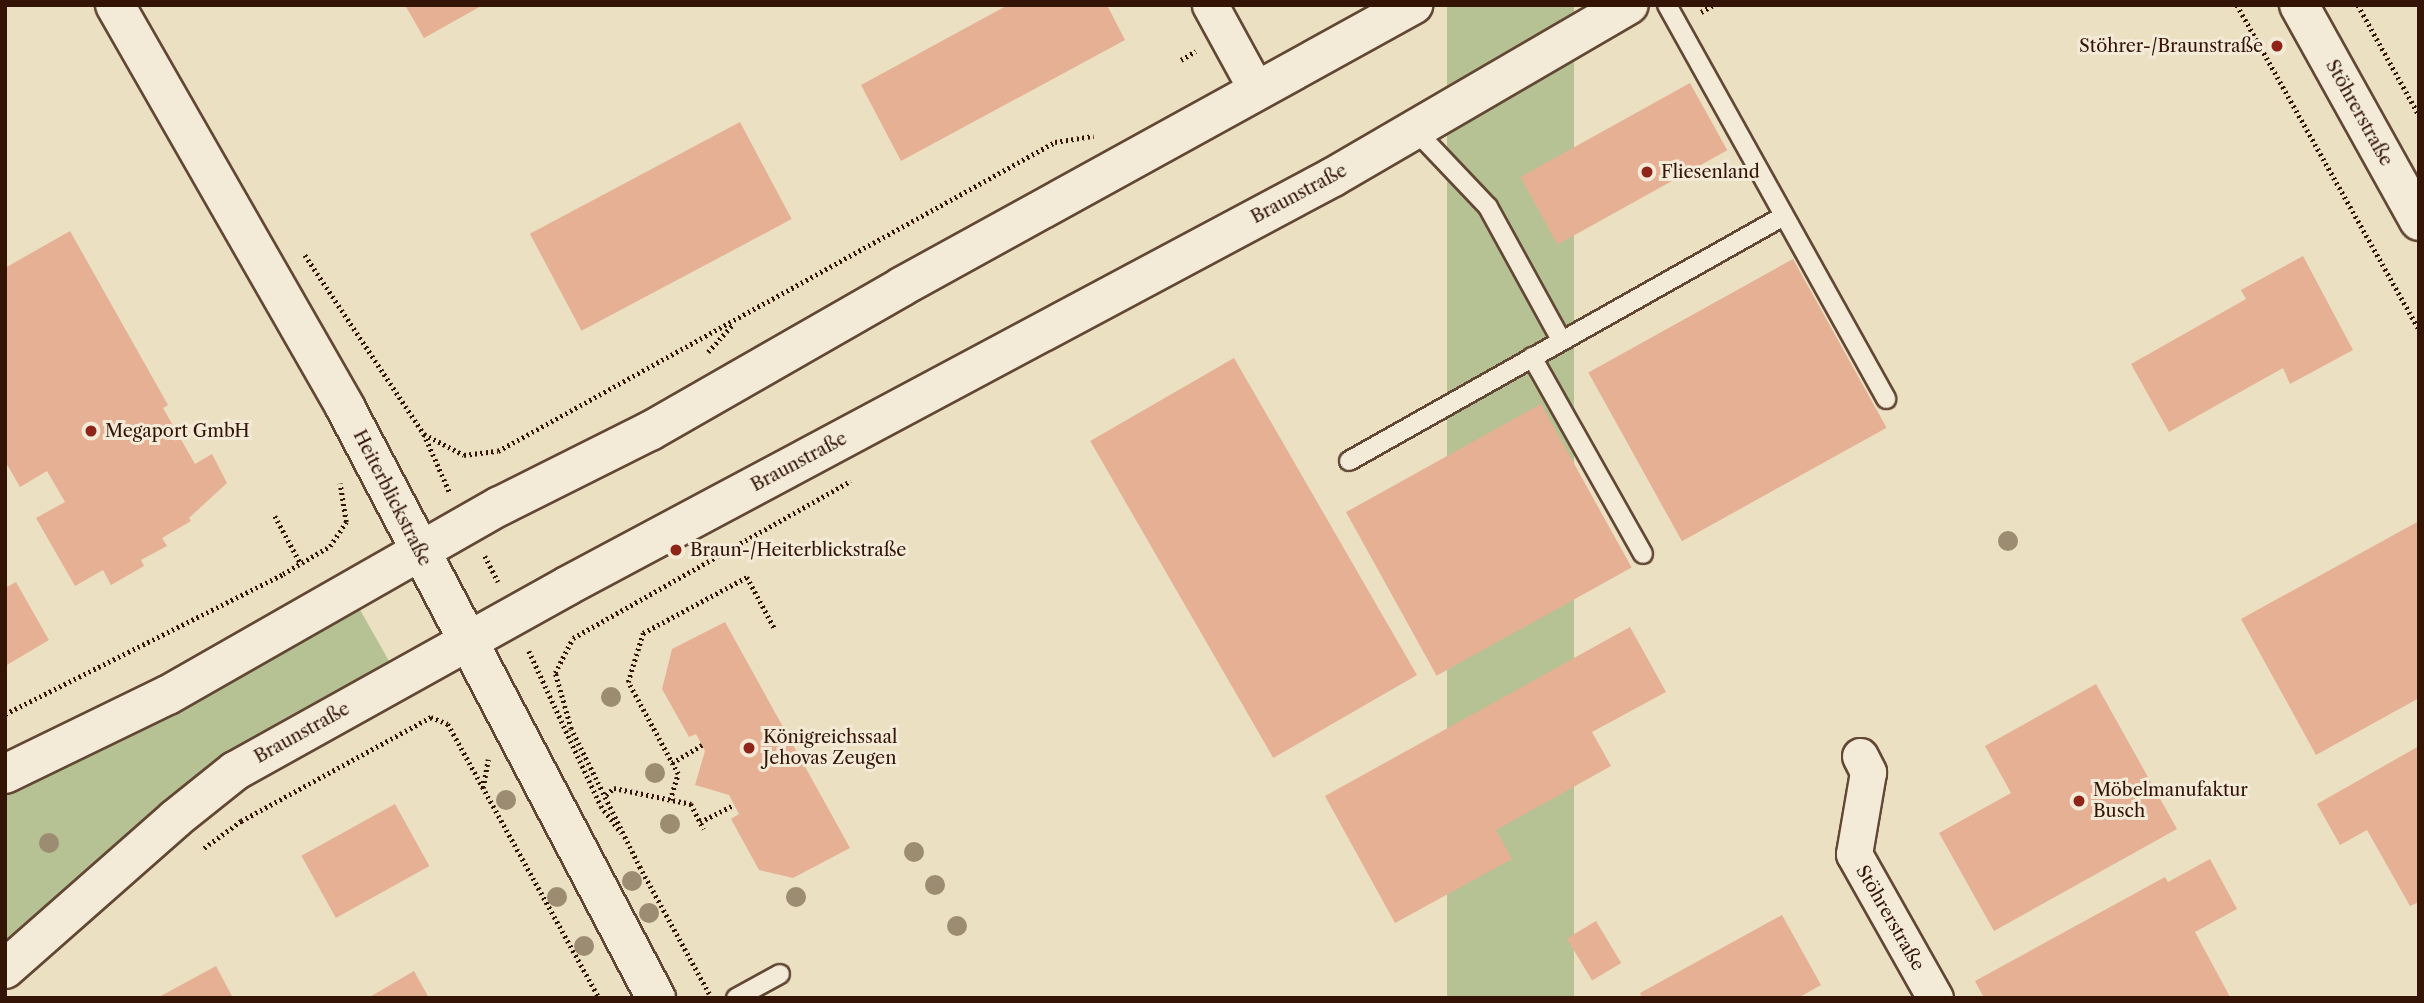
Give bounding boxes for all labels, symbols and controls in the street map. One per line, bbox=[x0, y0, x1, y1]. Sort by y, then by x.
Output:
place label: Stöhrer-/Braunstraße bbox=[2079, 35, 2263, 57]
marker: Stöhrer-/Braunstraße bbox=[2269, 38, 2285, 54]
street label: Stöhrerstraße bbox=[2321, 56, 2397, 170]
street label: Braunstraße bbox=[1247, 160, 1351, 228]
place label: Fliesenland bbox=[1661, 161, 1760, 183]
marker: Fliesenland bbox=[1639, 164, 1655, 180]
place label: Megaport GmbH bbox=[105, 420, 250, 442]
marker: Megaport GmbH bbox=[83, 423, 99, 439]
street label: Heiterblickstraße bbox=[348, 426, 436, 570]
street label: Braunstraße bbox=[747, 428, 851, 496]
place label: Braun-/Heiterblickstraße bbox=[690, 539, 906, 561]
marker: Braun-/Heiterblickstraße bbox=[668, 542, 684, 558]
street label: Braunstraße bbox=[251, 698, 353, 768]
place label: Königreichssaal Jehovas Zeugen bbox=[763, 727, 897, 770]
marker: Königreichssaal Jehovas Zeugen bbox=[741, 740, 757, 756]
place label: Möbelmanufaktur Busch bbox=[2093, 780, 2248, 822]
marker: Möbelmanufaktur Busch bbox=[2071, 793, 2087, 809]
street label: Stöhrerstraße bbox=[1851, 861, 1929, 975]

